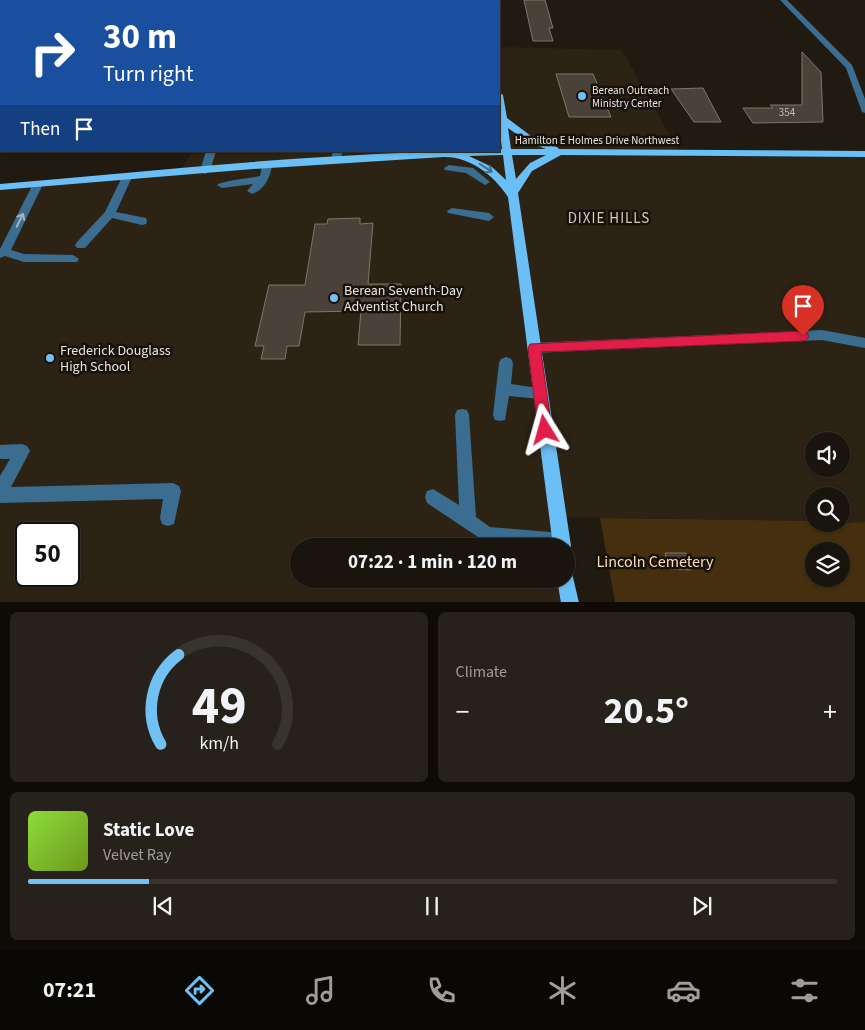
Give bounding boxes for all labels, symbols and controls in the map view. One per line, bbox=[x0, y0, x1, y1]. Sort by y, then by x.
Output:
text: 30 m bbox=[103, 12, 177, 62]
icon: right bbox=[20, 20, 85, 85]
text: Turn right bbox=[103, 58, 193, 90]
place label: Berean Outreach Ministry Center bbox=[592, 83, 669, 111]
marker: Berean Outreach Ministry Center bbox=[576, 90, 588, 102]
house number: 354 bbox=[779, 105, 796, 120]
icon: arrive bbox=[70, 115, 98, 143]
text: Then bbox=[20, 116, 60, 143]
street label: Hamilton E Holmes Drive Northwest bbox=[515, 133, 680, 148]
one-way arrow bbox=[479, 162, 493, 173]
district label: DIXIE HILLS bbox=[568, 208, 650, 229]
one-way arrow bbox=[16, 213, 25, 228]
place label: Berean Seventh-Day Adventist Church bbox=[344, 281, 463, 317]
pin bbox=[782, 285, 824, 336]
marker: Berean Seventh-Day Adventist Church bbox=[328, 292, 340, 304]
icon: arrive bbox=[789, 292, 817, 320]
place label: Frederick Douglass High School bbox=[60, 341, 171, 377]
marker: Frederick Douglass High School bbox=[44, 352, 56, 364]
position arrow bbox=[518, 403, 570, 455]
map controls bbox=[805, 432, 850, 587]
button: sound bbox=[805, 432, 850, 477]
button: search bbox=[805, 487, 850, 532]
speed limit sign: 50 bbox=[15, 522, 80, 587]
button: layers bbox=[805, 542, 850, 587]
text: 07:22 · 1 min · 120 m bbox=[348, 549, 517, 576]
park label: Lincoln Cemetery bbox=[597, 551, 714, 573]
text: Climate bbox=[456, 661, 507, 683]
text: 49 bbox=[191, 670, 246, 744]
text: 20.5° bbox=[604, 684, 689, 738]
text: − bbox=[456, 692, 469, 732]
text: + bbox=[823, 692, 837, 732]
text: km/h bbox=[199, 731, 239, 756]
text: Static Love bbox=[103, 817, 194, 844]
text: Velvet Ray bbox=[103, 844, 171, 866]
icon: previous bbox=[149, 892, 177, 920]
icon: pause bbox=[418, 892, 446, 920]
icon: next bbox=[688, 892, 716, 920]
icon: directions bbox=[182, 973, 217, 1008]
icon: music bbox=[303, 973, 338, 1008]
icon: phone bbox=[424, 973, 459, 1008]
icon: climate bbox=[545, 973, 580, 1008]
icon: car bbox=[666, 973, 701, 1008]
icon: filters bbox=[787, 973, 822, 1008]
text: 07:21 bbox=[43, 974, 96, 1006]

